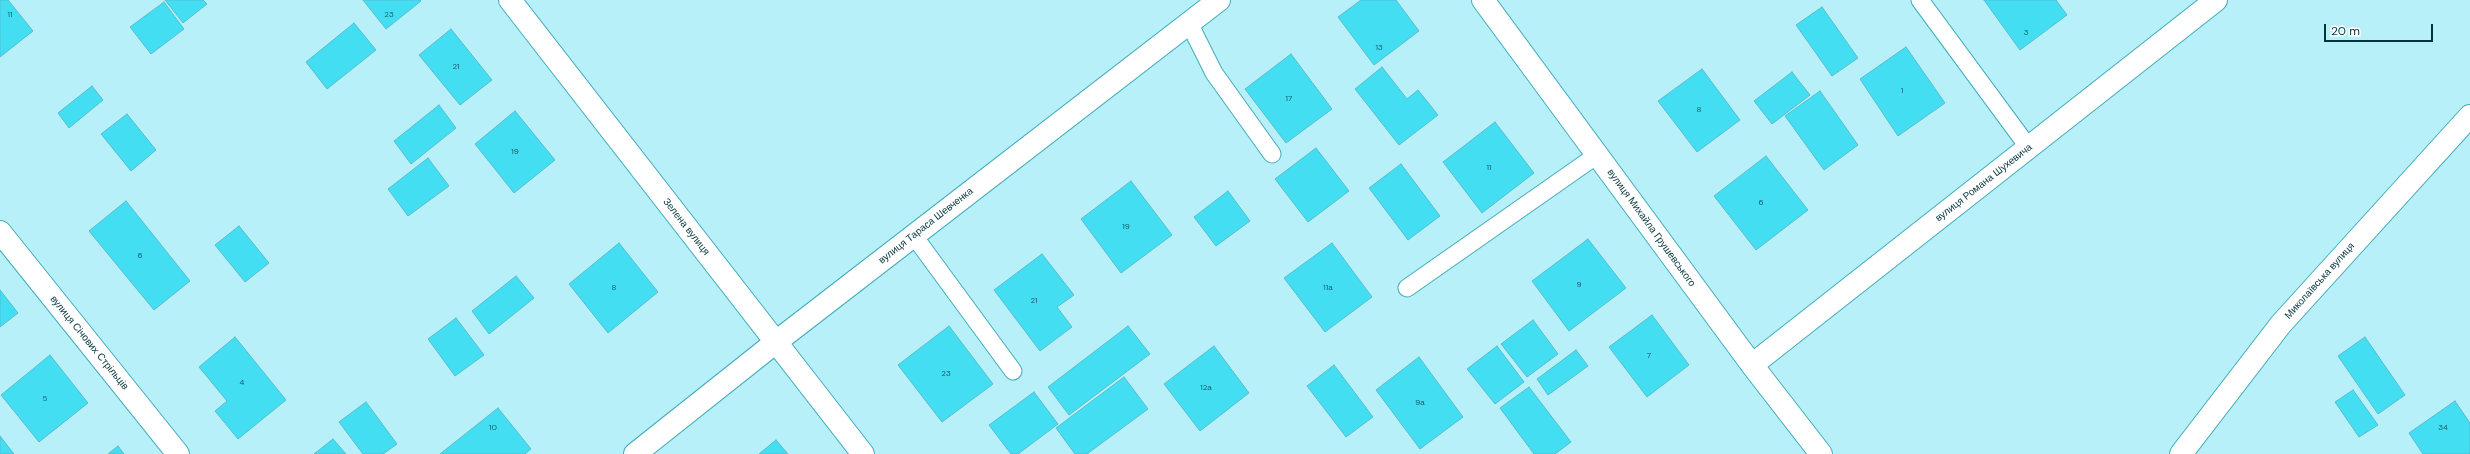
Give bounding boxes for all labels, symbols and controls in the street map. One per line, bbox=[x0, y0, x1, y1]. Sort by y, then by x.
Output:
house number: 11 bbox=[8, 10, 12, 20]
house number: 23 bbox=[384, 10, 394, 20]
scale bar bbox=[2326, 16, 2435, 42]
text: 20 m bbox=[2331, 23, 2360, 39]
house number: 3 bbox=[2024, 28, 2028, 38]
house number: 13 bbox=[1375, 43, 1383, 53]
house number: 21 bbox=[452, 62, 460, 72]
house number: 1 bbox=[1901, 86, 1903, 96]
house number: 17 bbox=[1286, 94, 1292, 104]
house number: 8 bbox=[1697, 105, 1701, 115]
street label: вулиця Романа Шухевича bbox=[1933, 142, 2035, 224]
house number: 19 bbox=[511, 147, 519, 157]
house number: 11 bbox=[1487, 163, 1491, 173]
street label: вулиця Михайла Грушевського bbox=[1604, 167, 1698, 289]
street label: вулиця Тараса Шевченка bbox=[876, 185, 976, 267]
street label: Зелена вулиця bbox=[660, 196, 712, 258]
house number: 6 bbox=[1758, 198, 1764, 208]
house number: 19 bbox=[1122, 222, 1130, 232]
street label: Миколаївська вулиця bbox=[2283, 240, 2357, 322]
house number: 6 bbox=[137, 251, 143, 261]
house number: 9 bbox=[1576, 280, 1582, 290]
house number: 8 bbox=[612, 283, 616, 293]
house number: 11а bbox=[1323, 283, 1333, 293]
street label: вулиця Січових Стрільців bbox=[47, 293, 131, 393]
house number: 21 bbox=[1030, 296, 1038, 306]
house number: 7 bbox=[1647, 351, 1651, 361]
house number: 23 bbox=[941, 369, 951, 379]
house number: 4 bbox=[240, 378, 244, 388]
house number: 12а bbox=[1200, 383, 1212, 393]
house number: 5 bbox=[43, 394, 47, 404]
house number: 9а bbox=[1415, 398, 1425, 408]
house number: 10 bbox=[489, 423, 497, 433]
house number: 34 bbox=[2438, 423, 2448, 433]

